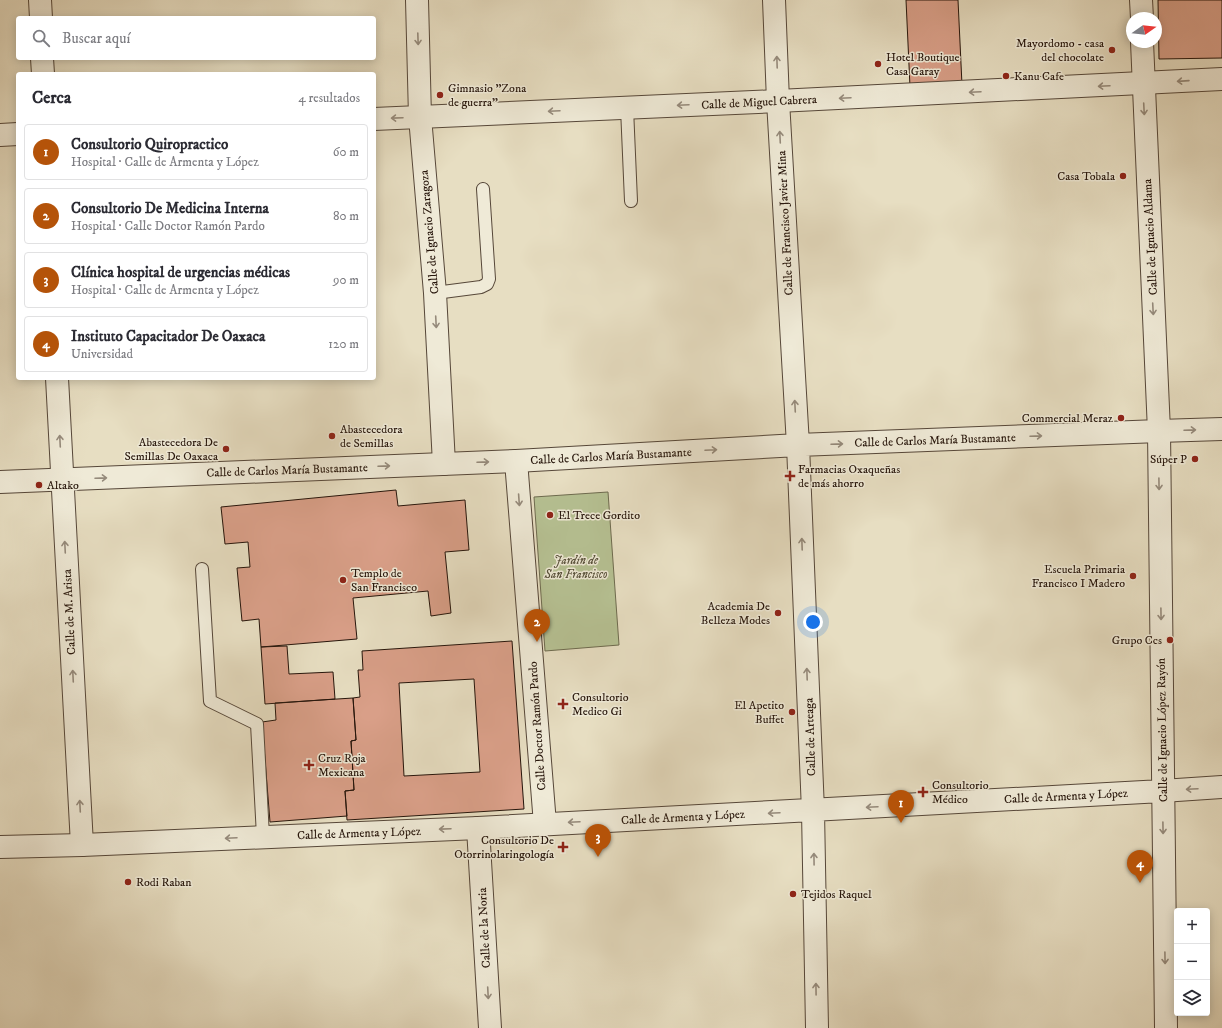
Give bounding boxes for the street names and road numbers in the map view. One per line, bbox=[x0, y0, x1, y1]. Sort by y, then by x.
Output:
street label: Calle de Miguel Cabrera bbox=[701, 92, 818, 113]
street label: Calle de Francisco Javier Mina bbox=[774, 149, 797, 296]
street label: Calle de Ignacio Zaragoza bbox=[417, 168, 442, 295]
street label: Calle de Ignacio Aldama bbox=[1140, 177, 1161, 296]
street label: Calle de Carlos María Bustamante bbox=[854, 430, 1016, 451]
street label: Calle de Carlos María Bustamante bbox=[530, 445, 692, 468]
street label: Calle de Carlos María Bustamante bbox=[206, 460, 368, 481]
street label: Calle de M. Arista bbox=[60, 568, 79, 655]
street label: Calle de Ignacio López Rayón bbox=[1154, 657, 1171, 802]
street label: Calle Doctor Ramón Pardo bbox=[525, 661, 549, 791]
street label: Calle de Arteaga bbox=[802, 697, 819, 776]
street label: Calle de Armenta y López bbox=[1004, 786, 1128, 807]
street label: Calle de Armenta y López bbox=[621, 807, 745, 828]
street label: Calle de Armenta y López bbox=[297, 824, 421, 843]
street label: Calle de la Noria bbox=[475, 886, 494, 969]

